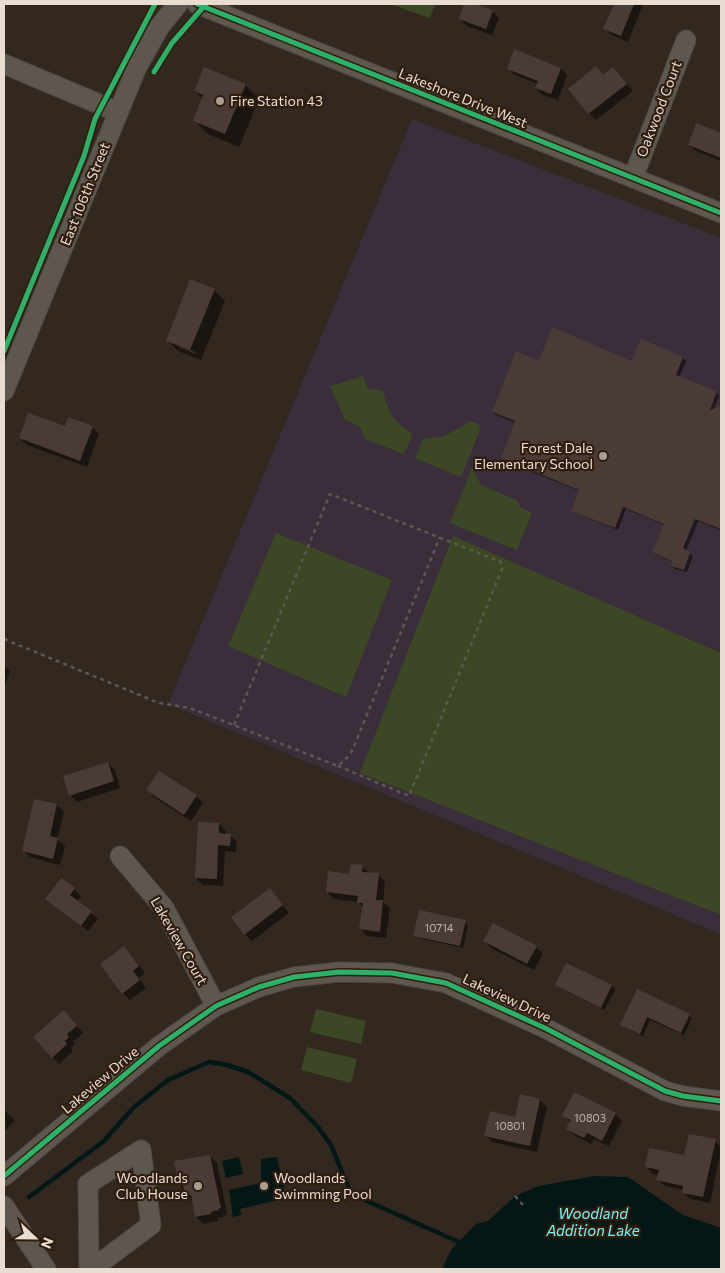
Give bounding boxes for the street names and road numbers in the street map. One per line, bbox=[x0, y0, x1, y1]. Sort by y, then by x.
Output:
street label: Oakwood Court bbox=[632, 58, 685, 159]
street label: Lakeshore Drive West bbox=[396, 64, 530, 131]
street label: East 106th Street bbox=[56, 139, 113, 248]
street label: Lakeview Court bbox=[147, 894, 212, 988]
street label: Lakeview Drive bbox=[460, 970, 554, 1025]
street label: Lakeview Drive bbox=[58, 1042, 142, 1117]

